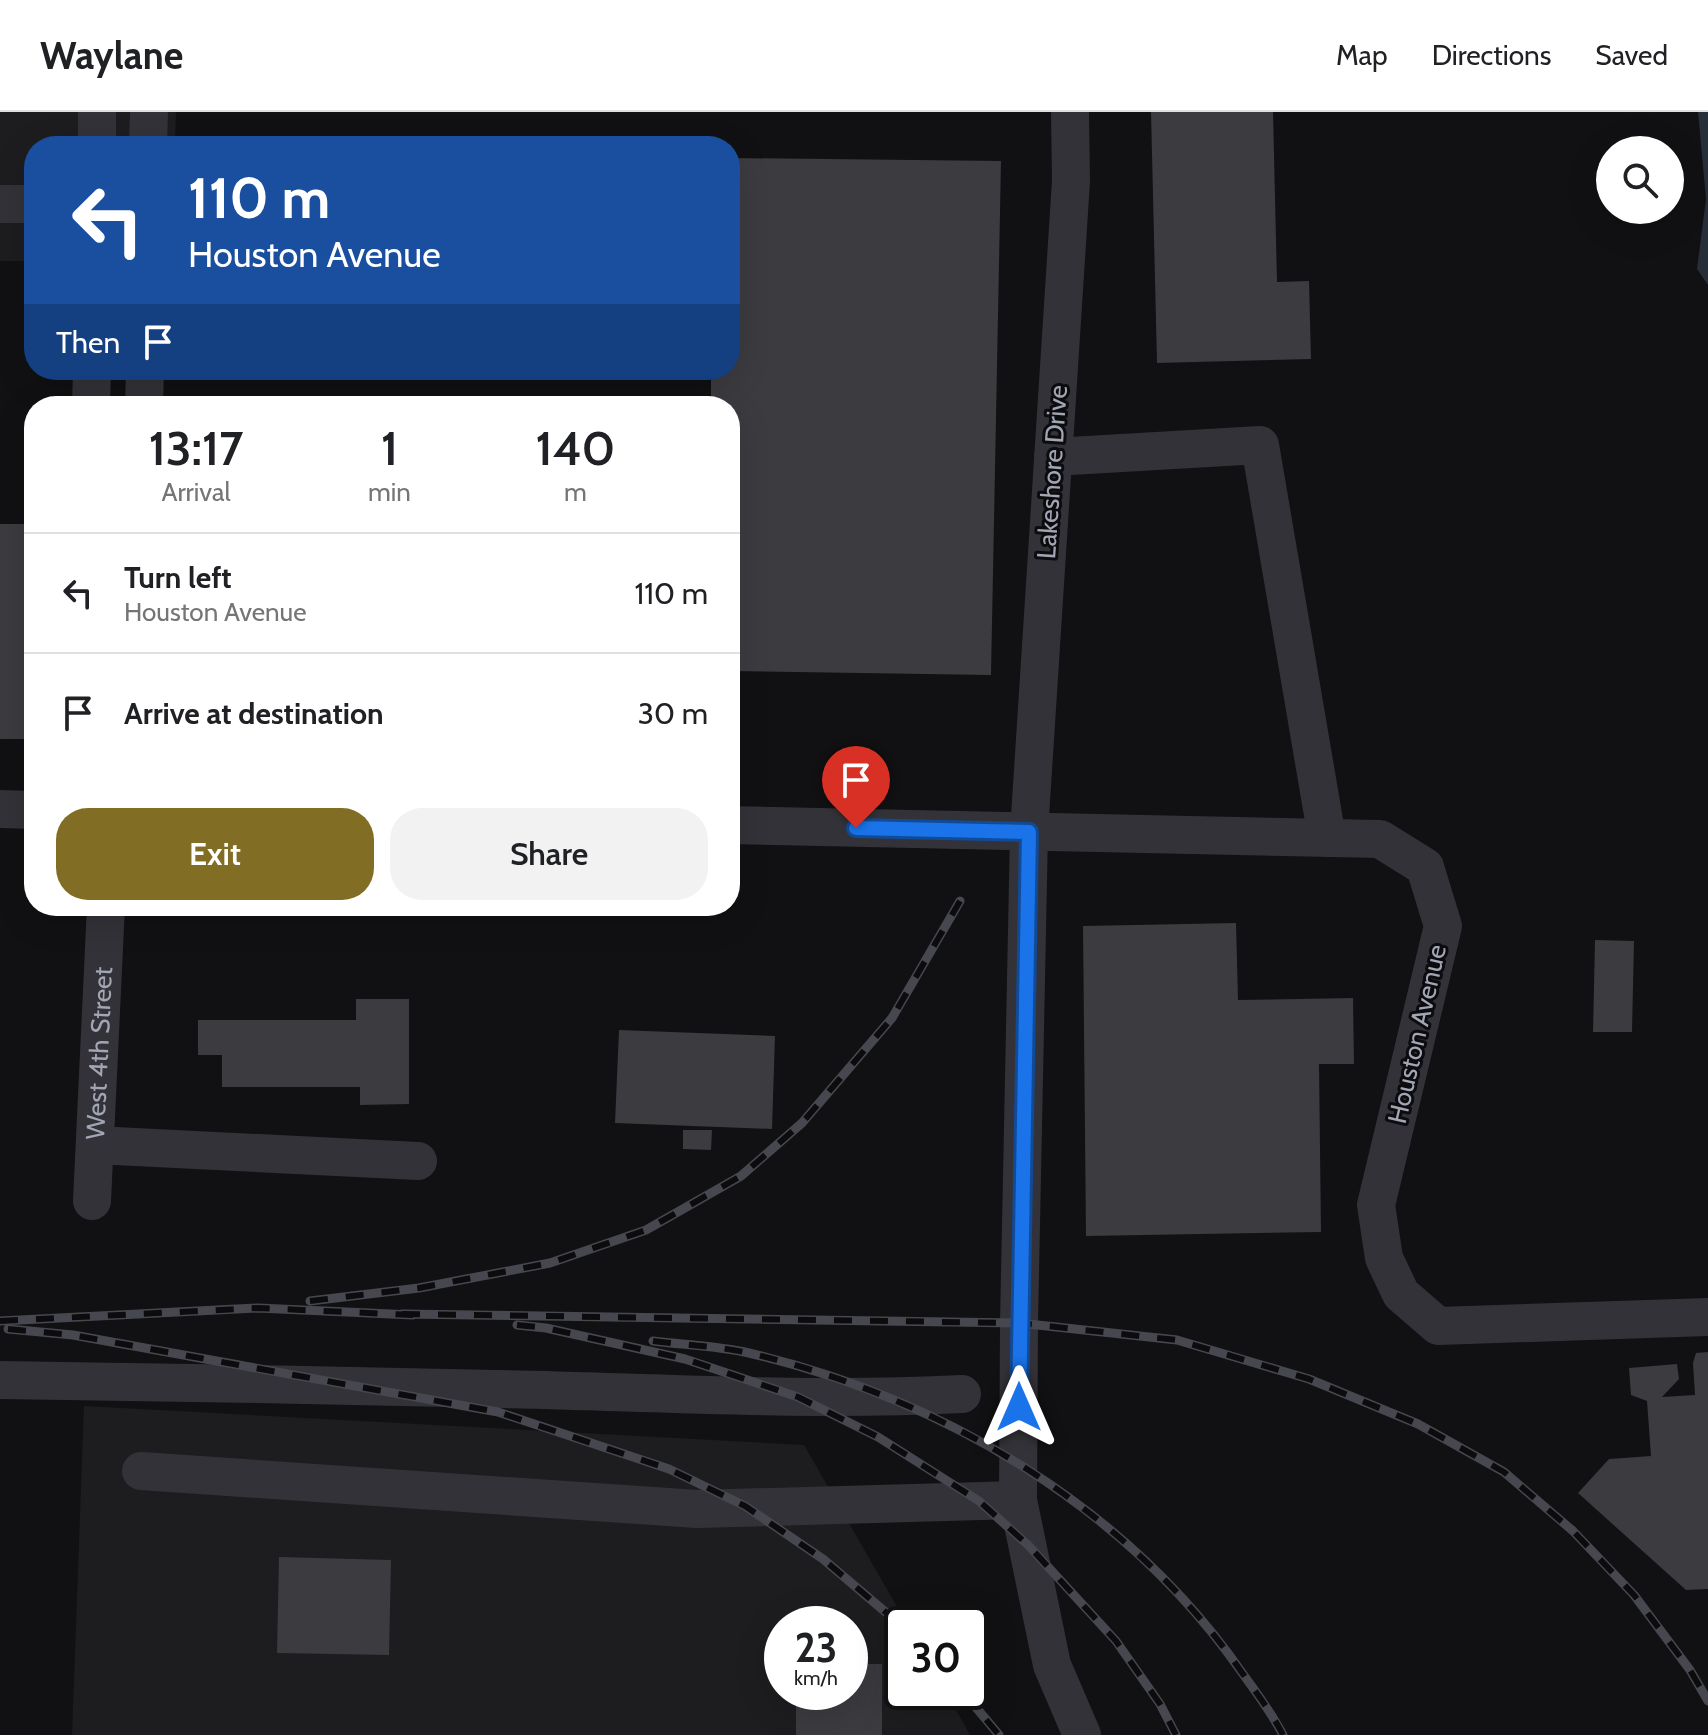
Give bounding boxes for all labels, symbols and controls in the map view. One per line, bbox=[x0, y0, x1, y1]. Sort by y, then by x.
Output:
text: Waylane bbox=[40, 32, 183, 79]
text: Map bbox=[1336, 38, 1388, 72]
text: Directions bbox=[1432, 38, 1551, 72]
text: Saved bbox=[1595, 38, 1668, 72]
map controls bbox=[1596, 136, 1684, 224]
button: search bbox=[1596, 136, 1684, 224]
text: 110 m bbox=[188, 164, 330, 232]
icon: left bbox=[56, 168, 160, 272]
text: Houston Avenue bbox=[188, 232, 441, 276]
icon: arrive bbox=[136, 320, 180, 364]
text: Then bbox=[56, 324, 120, 361]
street label: Lakeshore Drive bbox=[1030, 384, 1074, 560]
text: 13:17 bbox=[149, 419, 243, 477]
text: 1 bbox=[381, 419, 398, 477]
text: 140 bbox=[536, 419, 615, 477]
text: Arrival bbox=[161, 476, 231, 508]
text: min bbox=[368, 476, 411, 508]
text: m bbox=[564, 476, 587, 508]
text: Turn left bbox=[124, 559, 232, 596]
icon: left bbox=[56, 571, 100, 615]
text: 110 m bbox=[634, 575, 708, 612]
text: Houston Avenue bbox=[124, 596, 306, 628]
icon: arrive bbox=[56, 691, 100, 735]
text: Arrive at destination bbox=[124, 695, 384, 732]
text: 30 m bbox=[638, 695, 708, 732]
pin bbox=[822, 746, 890, 828]
icon: arrive bbox=[834, 758, 878, 802]
button: Exit bbox=[56, 808, 374, 900]
button: Share bbox=[390, 808, 708, 900]
street label: Houston Avenue bbox=[1381, 942, 1453, 1126]
street label: West 4th Street bbox=[79, 966, 119, 1140]
position arrow bbox=[977, 1365, 1061, 1449]
speed limit sign: 30 bbox=[884, 1606, 988, 1710]
text: 23 bbox=[795, 1623, 837, 1672]
text: km/h bbox=[794, 1666, 838, 1690]

